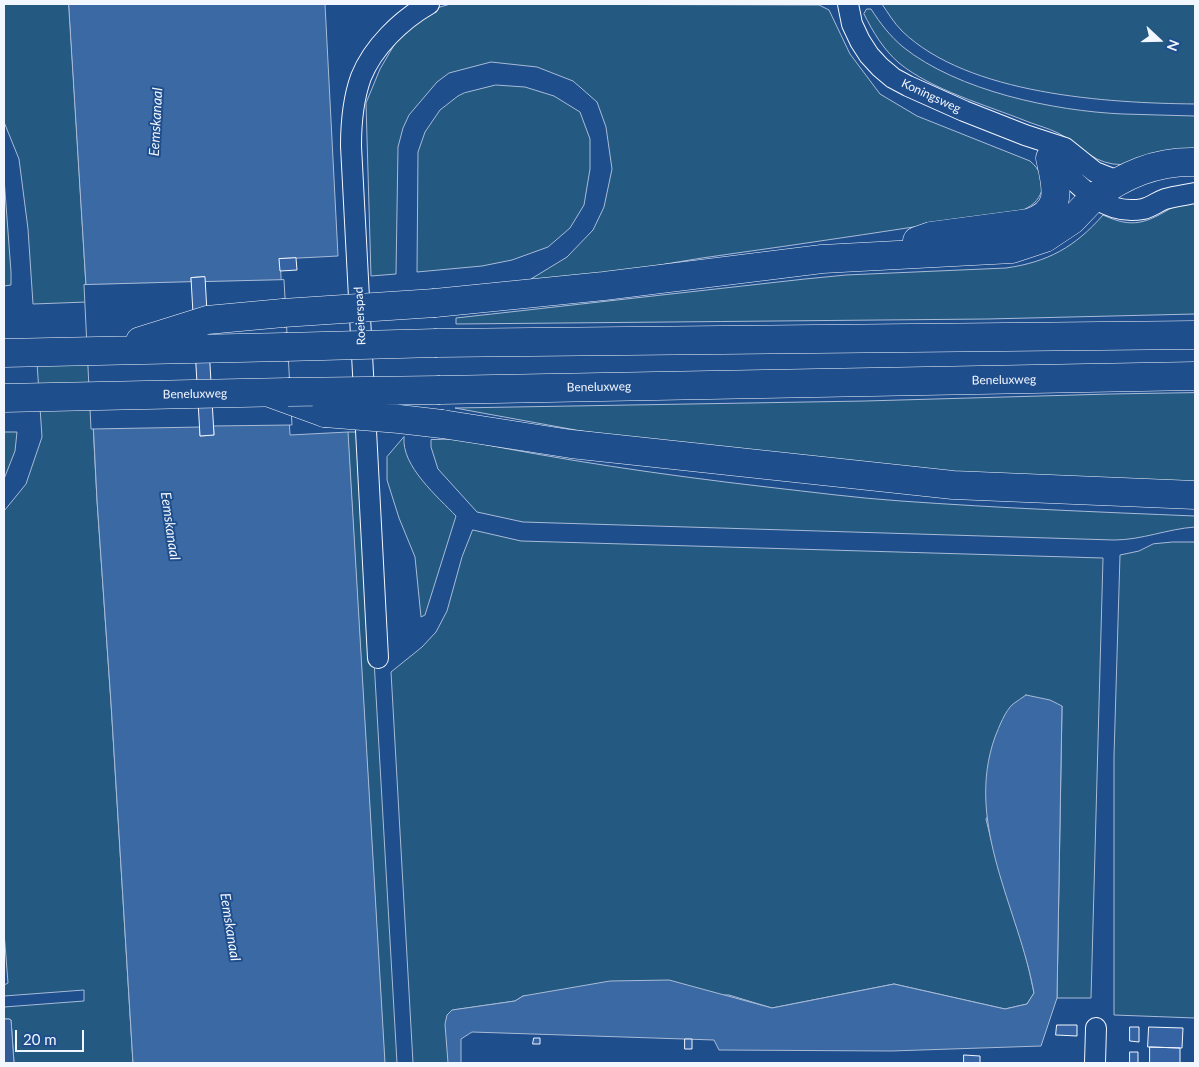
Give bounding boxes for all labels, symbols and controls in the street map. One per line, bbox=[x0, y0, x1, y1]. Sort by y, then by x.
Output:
north arrow bbox=[1134, 15, 1184, 65]
text: N bbox=[1164, 37, 1183, 54]
street label: Koningsweg bbox=[899, 76, 963, 116]
water label: Eemskanaal bbox=[146, 87, 166, 157]
street label: Roeierspad bbox=[351, 286, 369, 346]
street label: Beneluxweg bbox=[972, 372, 1036, 388]
street label: Beneluxweg bbox=[567, 379, 631, 395]
street label: Beneluxweg bbox=[163, 386, 227, 402]
water label: Eemskanaal bbox=[157, 491, 183, 561]
water label: Eemskanaal bbox=[216, 892, 244, 962]
scale bar bbox=[18, 1020, 86, 1052]
text: 20 m bbox=[23, 1030, 57, 1048]

